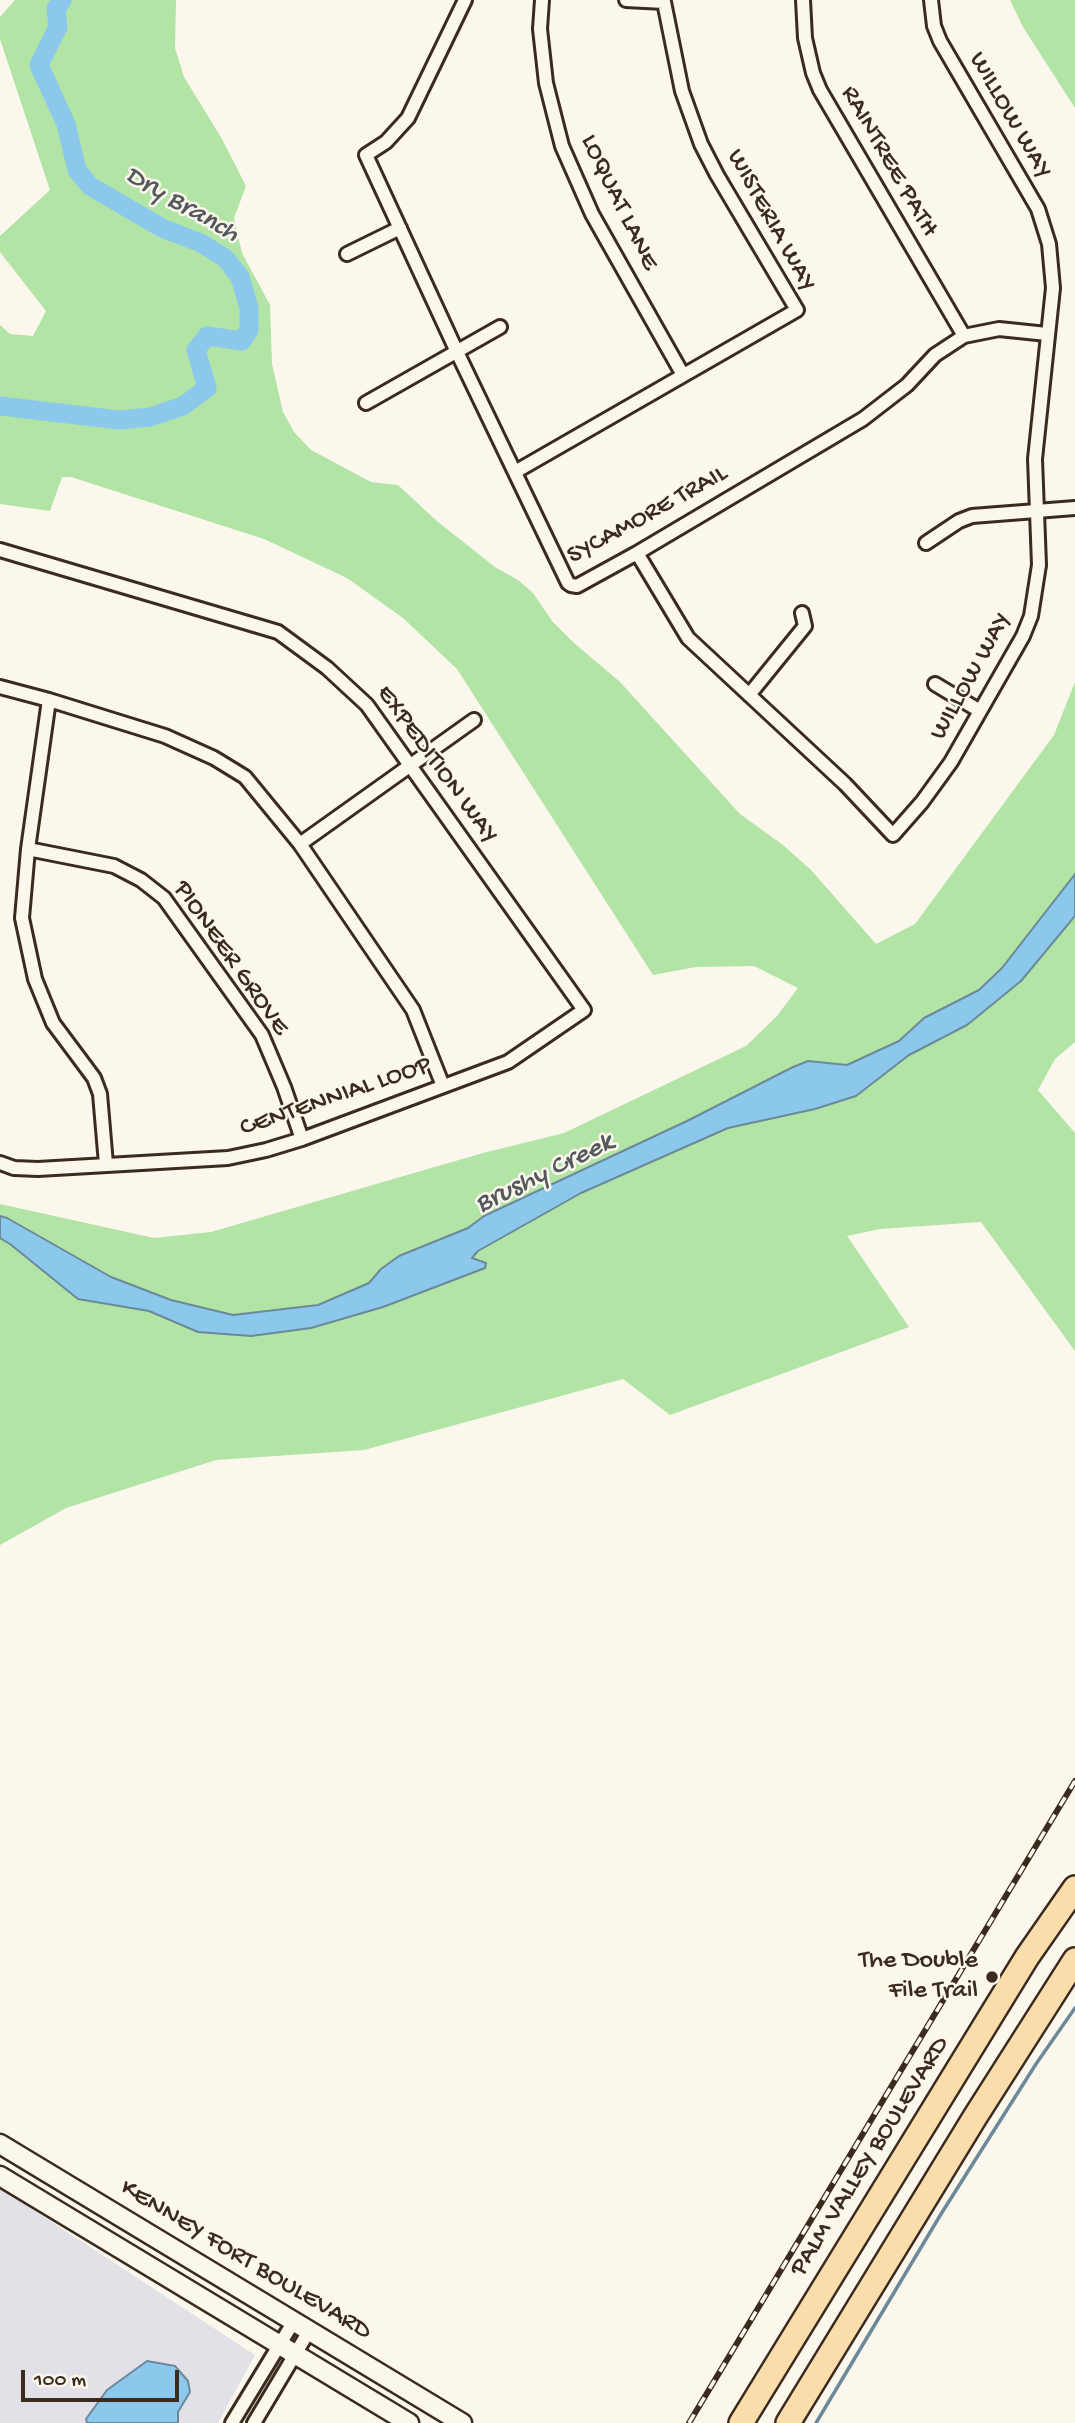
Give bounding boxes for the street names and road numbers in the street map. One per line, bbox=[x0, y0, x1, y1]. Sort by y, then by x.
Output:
street label: WILLOW WAY bbox=[960, 47, 1058, 185]
street label: RAINTREE PATH bbox=[832, 81, 944, 243]
street label: LOQUAT LANE bbox=[572, 130, 664, 276]
street label: WISTERIA WAY bbox=[718, 145, 822, 297]
street label: SYCAMORE TRAIL bbox=[563, 459, 733, 573]
street label: WILLOW WAY bbox=[924, 608, 1020, 746]
street label: EXPEDITION WAY bbox=[368, 680, 504, 850]
street label: PIONEER GROVE bbox=[165, 876, 295, 1042]
street label: CENTENNIAL LOOP bbox=[236, 1051, 436, 1145]
street label: PALM VALLEY BOULEVARD bbox=[784, 2031, 958, 2283]
street label: KENNEY FORT BOULEVARD bbox=[114, 2174, 376, 2348]

